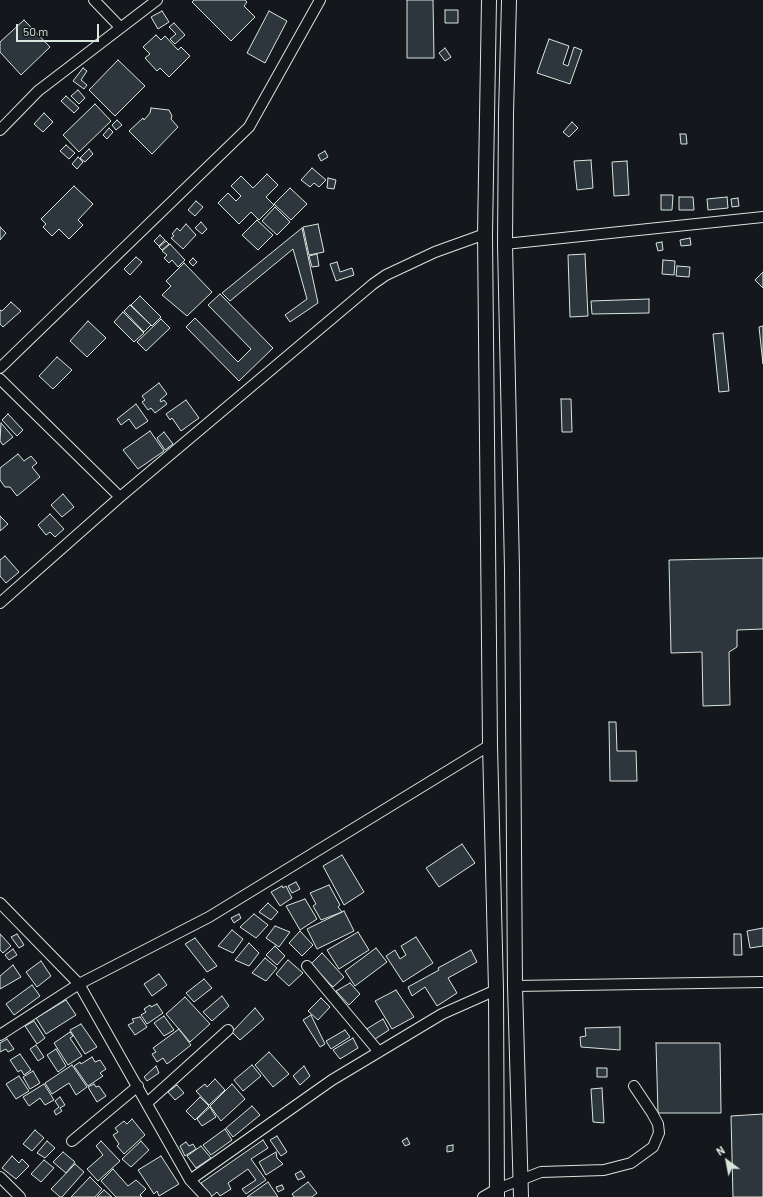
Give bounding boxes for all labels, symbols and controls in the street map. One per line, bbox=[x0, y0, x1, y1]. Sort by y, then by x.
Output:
scale bar bbox=[18, 16, 101, 42]
text: 50 m bbox=[23, 24, 48, 38]
north arrow bbox=[707, 1141, 747, 1181]
text: N bbox=[714, 1143, 727, 1158]

